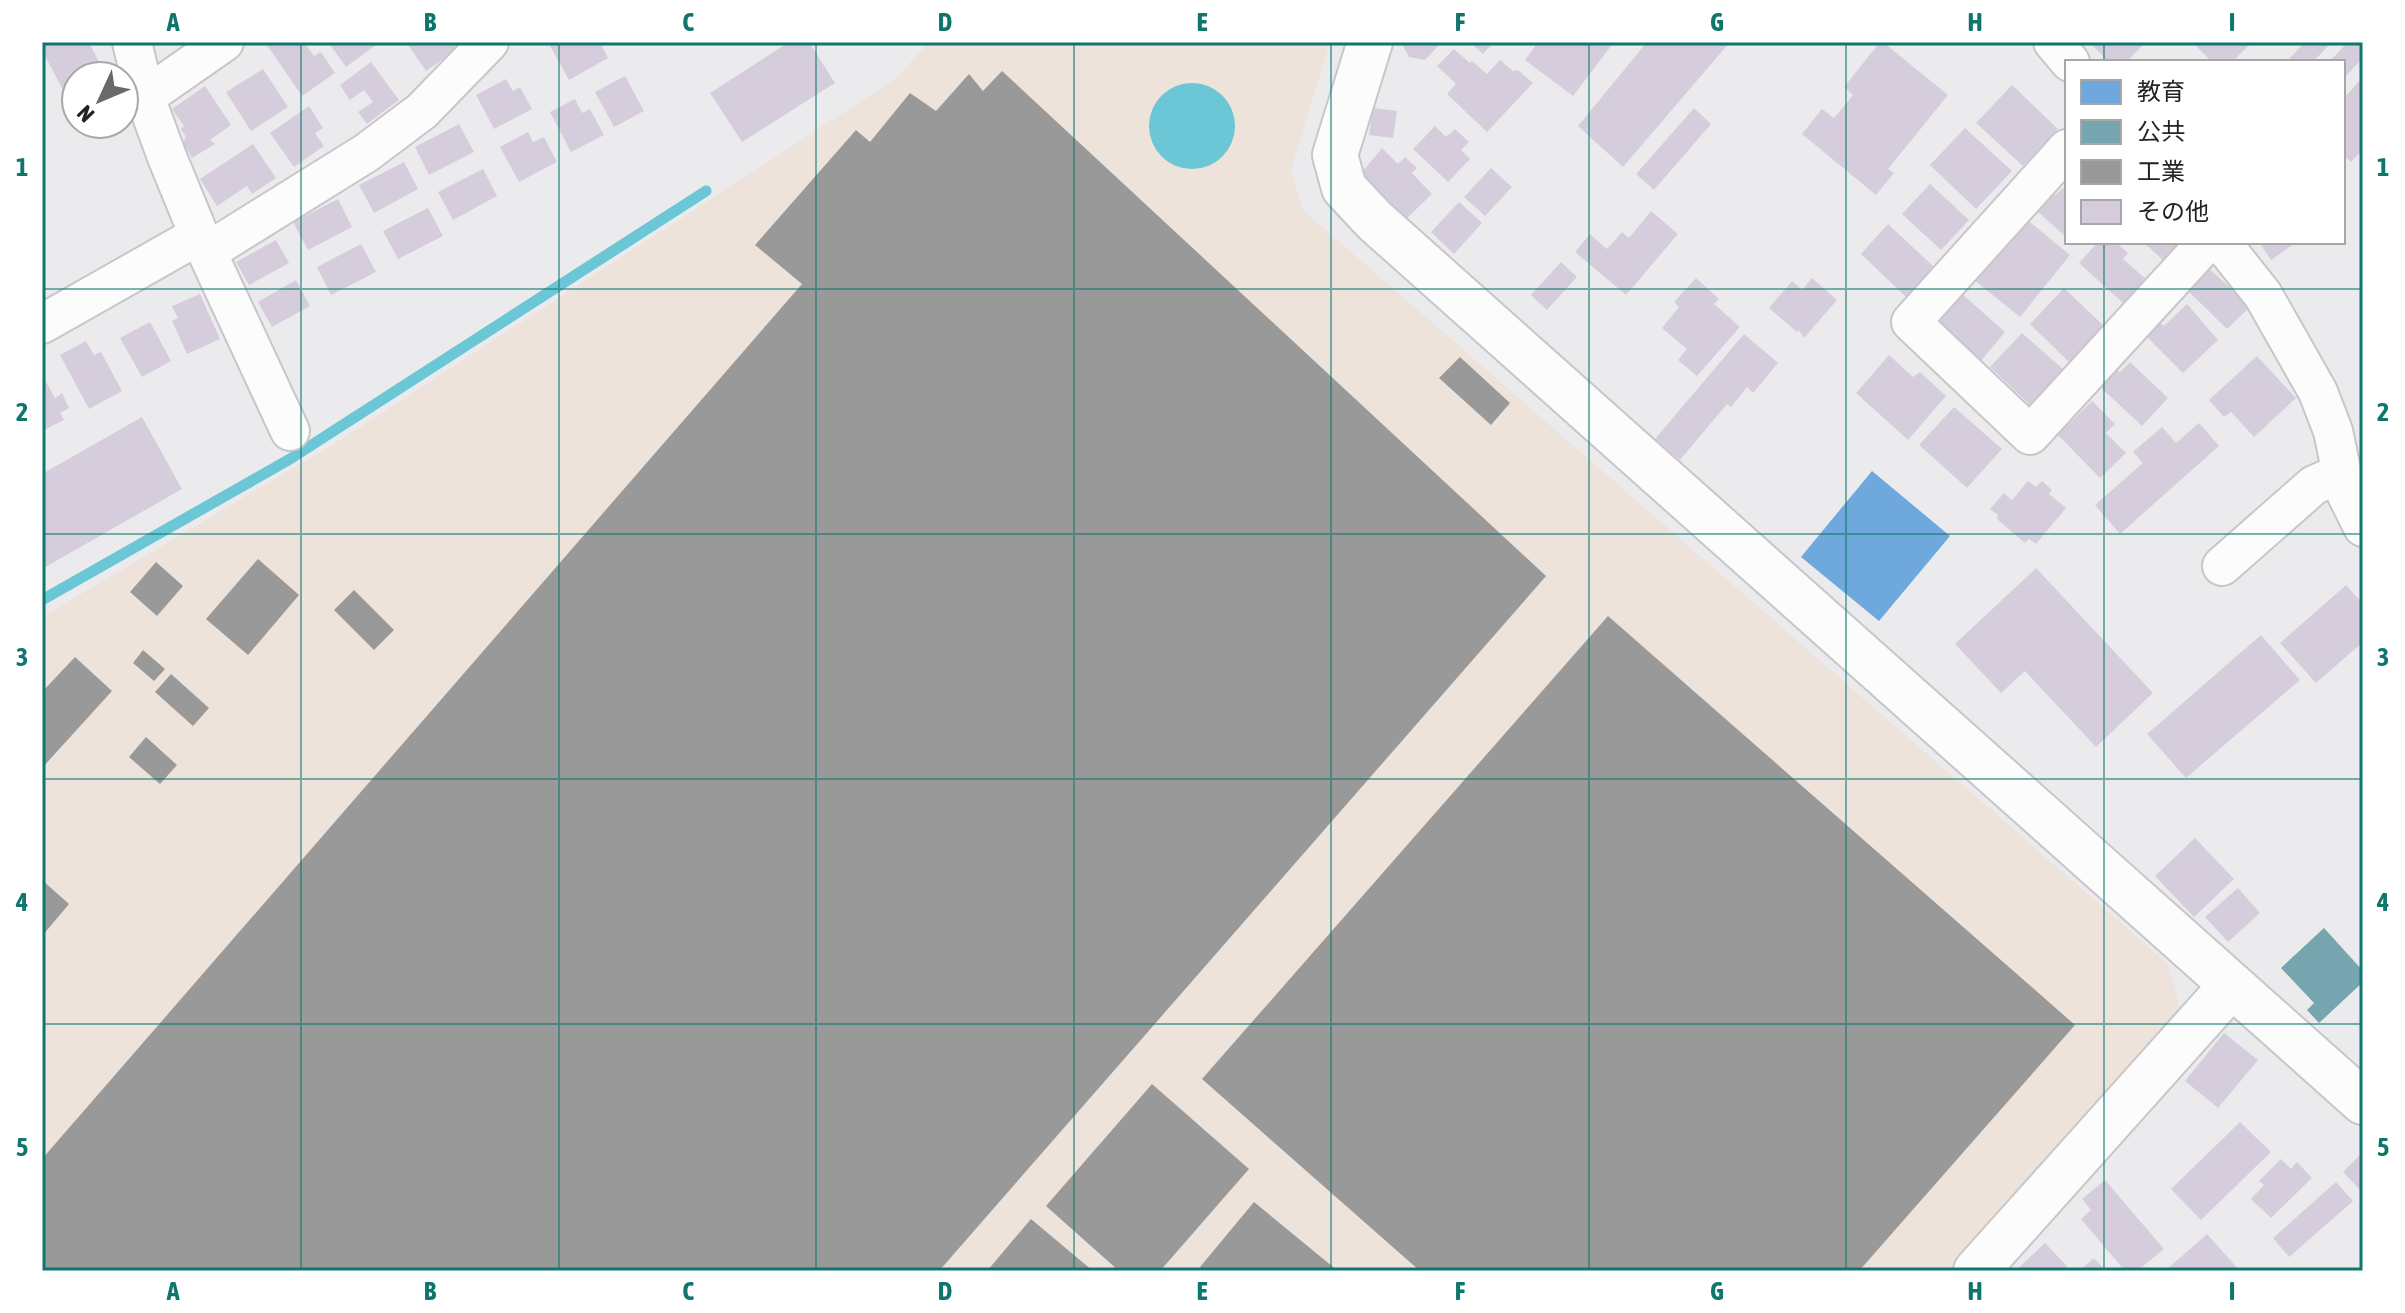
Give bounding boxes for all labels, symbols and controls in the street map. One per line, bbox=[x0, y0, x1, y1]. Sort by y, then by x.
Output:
text: A bbox=[166, 7, 180, 37]
text: B bbox=[424, 7, 437, 37]
text: C bbox=[682, 7, 694, 37]
text: D bbox=[938, 7, 952, 37]
text: E bbox=[1196, 7, 1208, 37]
text: F bbox=[1455, 7, 1466, 37]
text: G bbox=[1710, 7, 1724, 37]
text: H bbox=[1967, 7, 1983, 37]
text: I bbox=[2229, 7, 2235, 37]
north arrow bbox=[60, 60, 140, 140]
legend bbox=[2065, 60, 2345, 244]
text: 教育 bbox=[2137, 78, 2185, 105]
text: N bbox=[72, 100, 99, 128]
text: 公共 bbox=[2137, 118, 2185, 145]
text: 1 bbox=[16, 152, 28, 182]
text: 1 bbox=[2377, 152, 2389, 182]
text: 工業 bbox=[2137, 158, 2185, 185]
text: その他 bbox=[2137, 198, 2209, 225]
text: 2 bbox=[16, 397, 28, 427]
text: 2 bbox=[2377, 397, 2389, 427]
text: 3 bbox=[16, 642, 28, 672]
text: 3 bbox=[2377, 642, 2389, 672]
text: 4 bbox=[15, 887, 28, 917]
text: 4 bbox=[2376, 887, 2389, 917]
text: 5 bbox=[16, 1132, 28, 1162]
text: 5 bbox=[2377, 1132, 2389, 1162]
text: A bbox=[166, 1276, 180, 1306]
text: B bbox=[424, 1276, 437, 1306]
text: C bbox=[682, 1276, 694, 1306]
text: D bbox=[938, 1276, 952, 1306]
text: E bbox=[1196, 1276, 1208, 1306]
text: F bbox=[1455, 1276, 1466, 1306]
text: G bbox=[1710, 1276, 1724, 1306]
text: H bbox=[1967, 1276, 1983, 1306]
text: I bbox=[2229, 1276, 2235, 1306]

